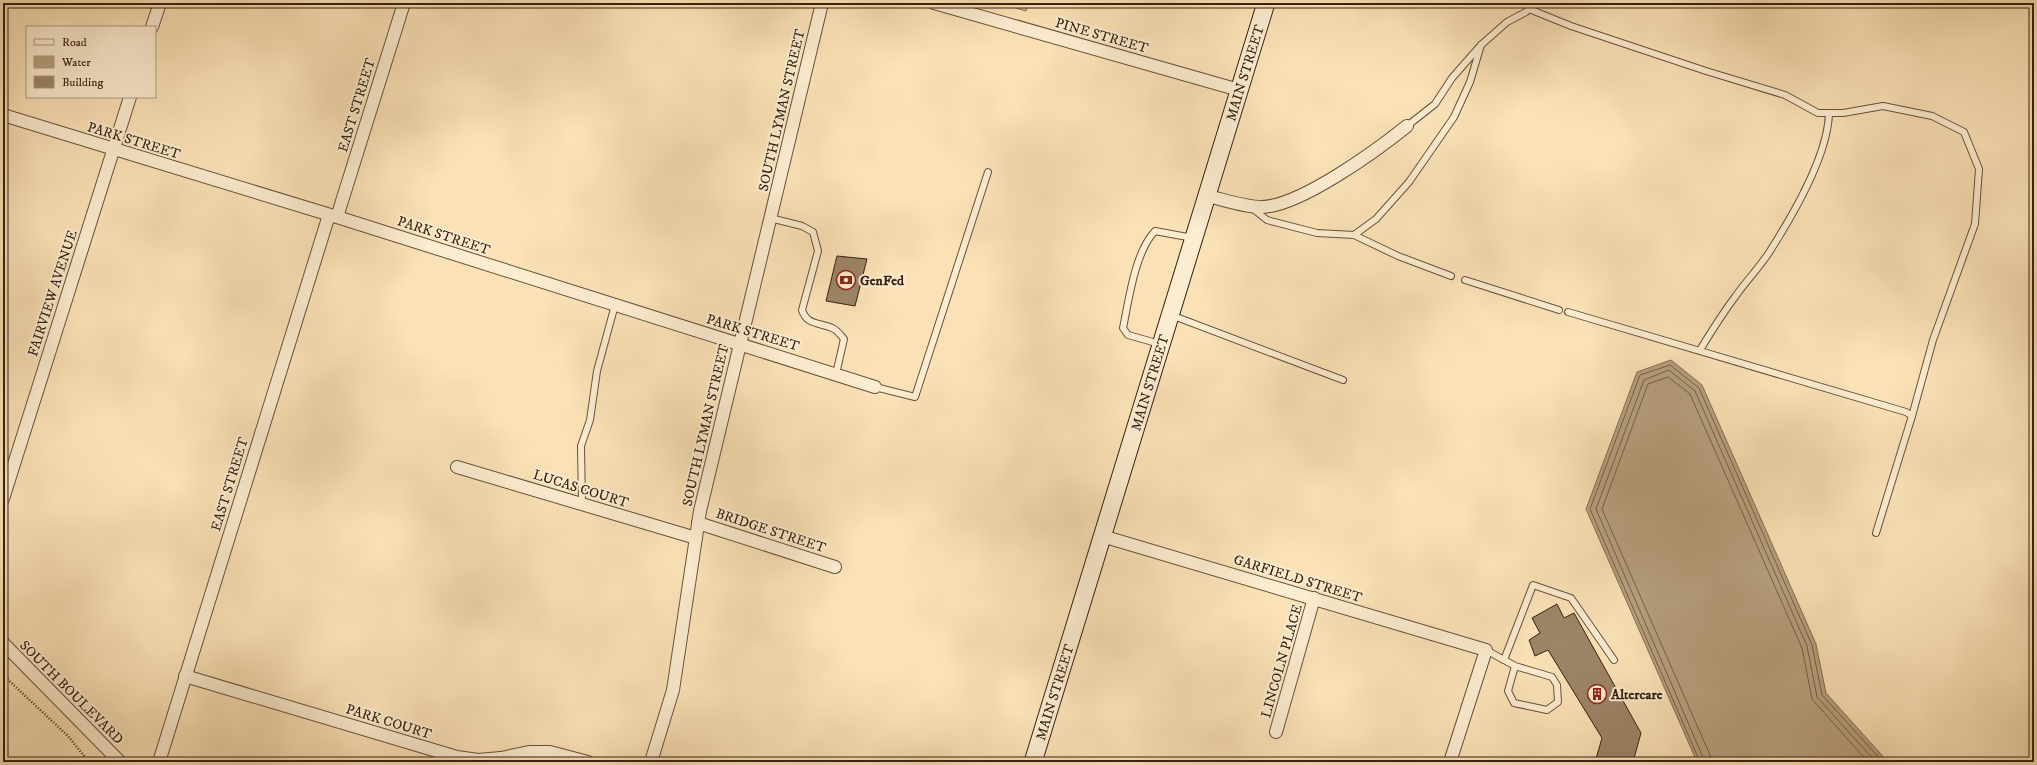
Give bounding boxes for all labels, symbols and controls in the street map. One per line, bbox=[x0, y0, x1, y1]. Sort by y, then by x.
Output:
street label: PINE STREET bbox=[1053, 14, 1151, 58]
street label: MAIN STREET bbox=[1222, 22, 1269, 123]
legend bbox=[26, 26, 156, 98]
street label: SOUTH LYMAN STREET bbox=[755, 27, 809, 193]
text: Road bbox=[62, 35, 87, 50]
text: Water bbox=[61, 55, 91, 70]
street label: EAST STREET bbox=[334, 56, 380, 155]
text: Building bbox=[62, 75, 103, 90]
street label: PARK STREET bbox=[85, 118, 183, 164]
street label: PARK STREET bbox=[395, 212, 493, 260]
street label: FAIRVIEW AVENUE bbox=[24, 228, 82, 359]
bank icon: GenFed bbox=[835, 269, 857, 291]
place label: GenFed bbox=[860, 272, 905, 290]
street label: PARK STREET bbox=[704, 310, 802, 356]
street label: MAIN STREET bbox=[1127, 332, 1174, 433]
street label: SOUTH LYMAN STREET bbox=[679, 342, 733, 508]
street label: EAST STREET bbox=[207, 435, 253, 534]
street label: LUCAS COURT bbox=[531, 466, 631, 512]
street label: BRIDGE STREET bbox=[713, 505, 828, 557]
street label: GARFIELD STREET bbox=[1231, 551, 1365, 607]
street label: LINCOLN PLACE bbox=[1257, 602, 1307, 720]
street label: SOUTH BOULEVARD bbox=[15, 637, 127, 749]
street label: MAIN STREET bbox=[1032, 642, 1079, 743]
building icon: Altercare bbox=[1586, 683, 1608, 705]
place label: Altercare bbox=[1610, 686, 1663, 704]
street label: PARK COURT bbox=[344, 700, 434, 744]

